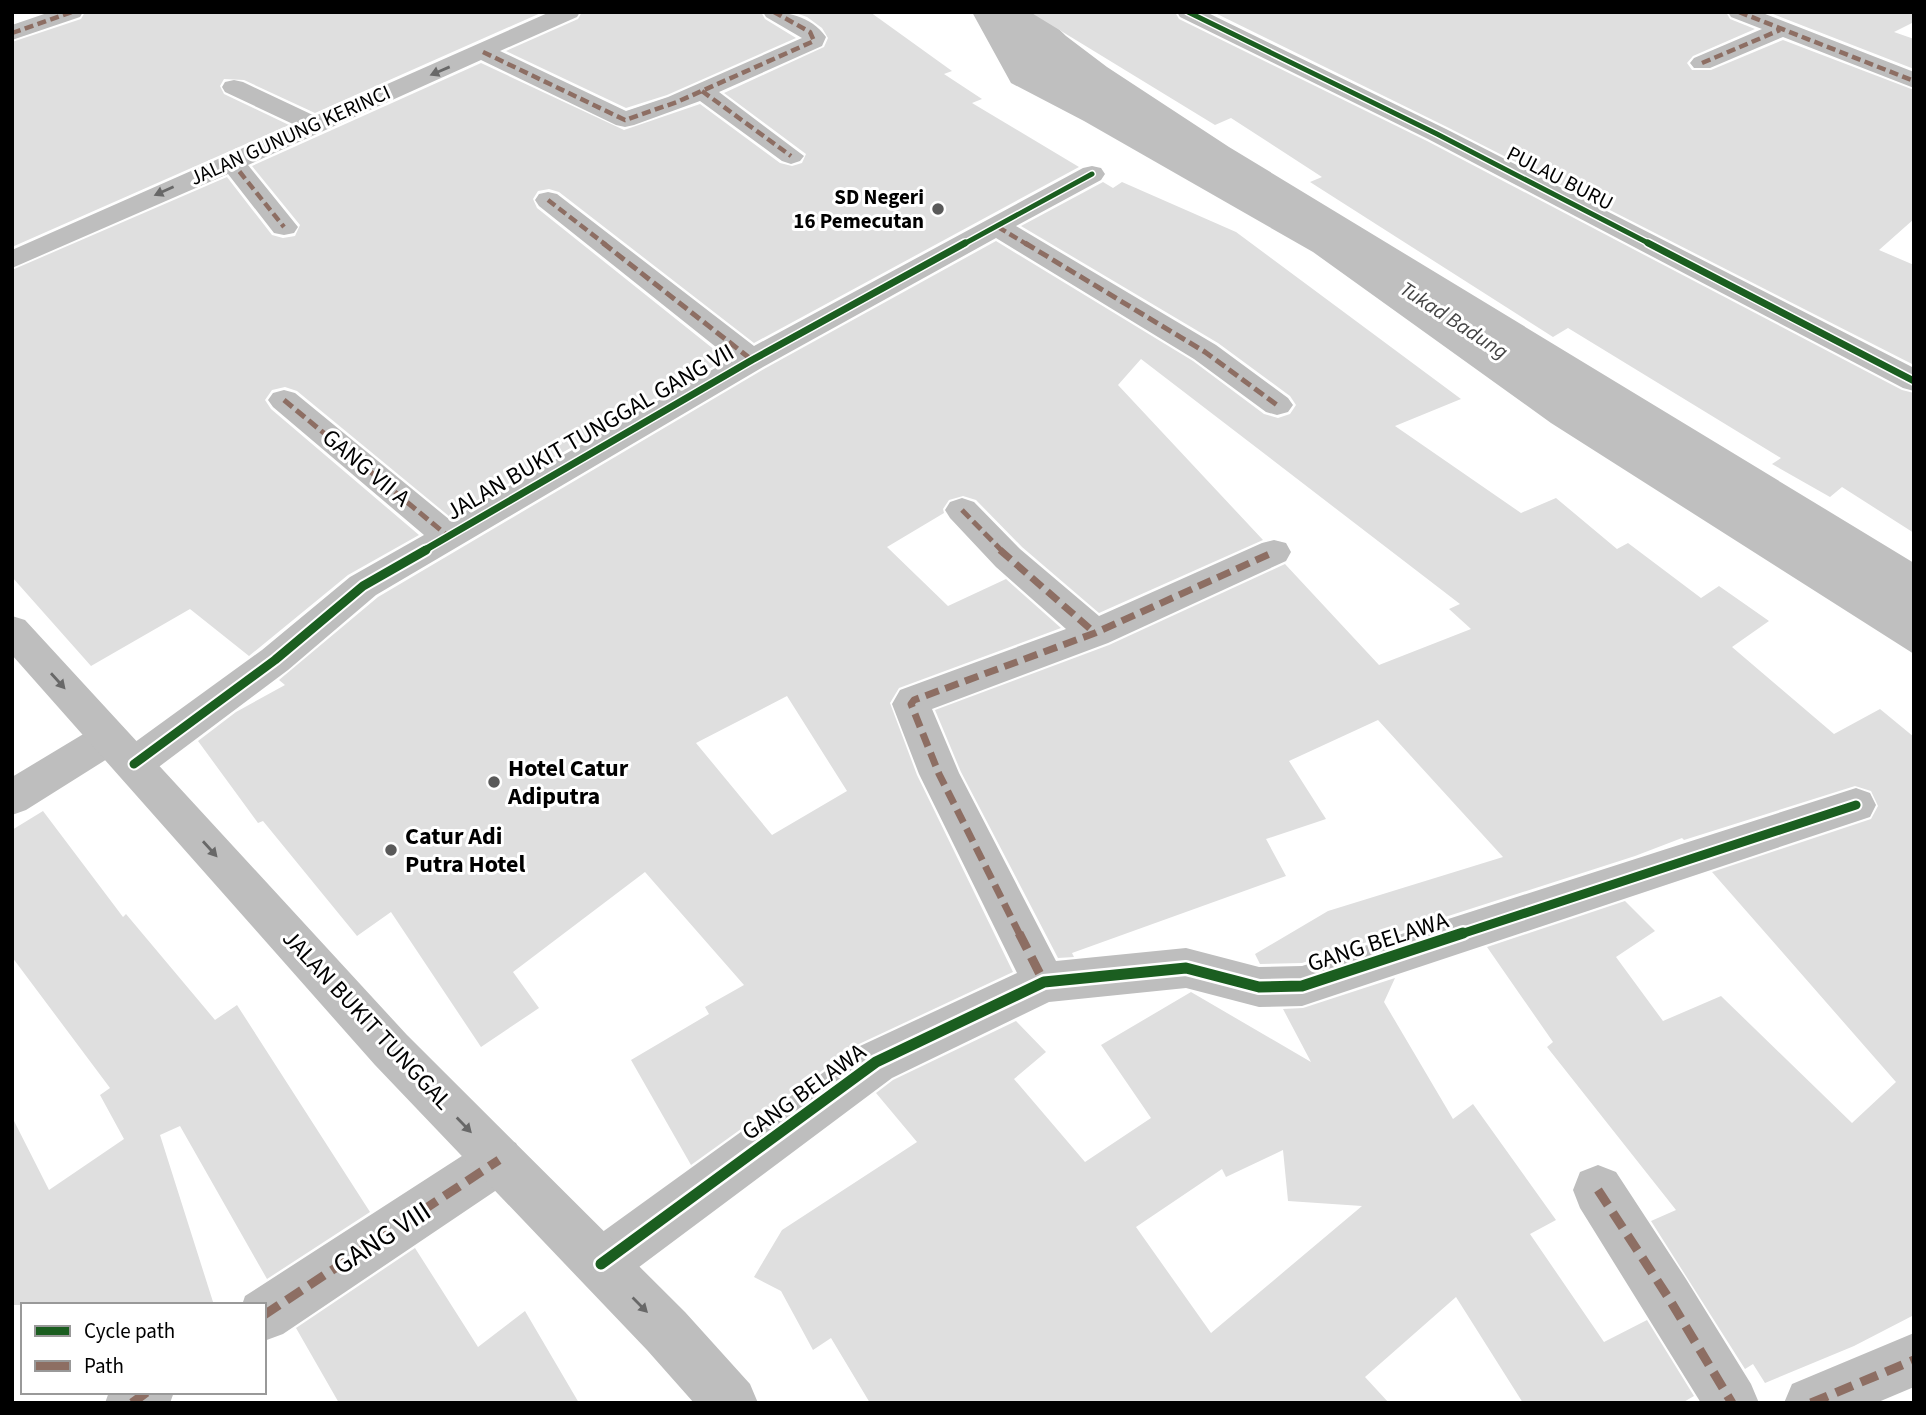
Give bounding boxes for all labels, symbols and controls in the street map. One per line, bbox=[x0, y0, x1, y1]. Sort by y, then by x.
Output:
one-way arrow bbox=[429, 65, 450, 76]
street label: JALAN GUNUNG KERINCI bbox=[185, 77, 395, 193]
street label: PULAU BURU bbox=[1502, 138, 1618, 218]
place label: SD Negeri 16 Pemecutan bbox=[793, 182, 924, 236]
one-way arrow bbox=[154, 185, 174, 197]
marker: SD Negeri 16 Pemecutan bbox=[930, 201, 946, 217]
water label: Tukad Badung bbox=[1394, 274, 1514, 366]
street label: JALAN BUKIT TUNGGAL GANG VII bbox=[439, 335, 741, 529]
street label: GANG VII A bbox=[314, 421, 418, 515]
one-way arrow bbox=[50, 672, 66, 690]
place label: Hotel Catur Adiputra bbox=[507, 751, 629, 814]
marker: Hotel Catur Adiputra bbox=[486, 774, 502, 790]
place label: Catur Adi Putra Hotel bbox=[405, 819, 525, 882]
one-way arrow bbox=[202, 840, 218, 857]
marker: Catur Adi Putra Hotel bbox=[383, 842, 399, 858]
street label: GANG BELAWA bbox=[1303, 903, 1453, 981]
street label: JALAN BUKIT TUNGGAL bbox=[274, 922, 460, 1118]
street label: GANG BELAWA bbox=[735, 1035, 873, 1149]
one-way arrow bbox=[456, 1116, 473, 1133]
street label: GANG VIII bbox=[325, 1191, 439, 1285]
one-way arrow bbox=[632, 1296, 648, 1313]
legend bbox=[21, 1303, 266, 1394]
text: Cycle path bbox=[84, 1316, 175, 1346]
text: Path bbox=[84, 1351, 124, 1381]

